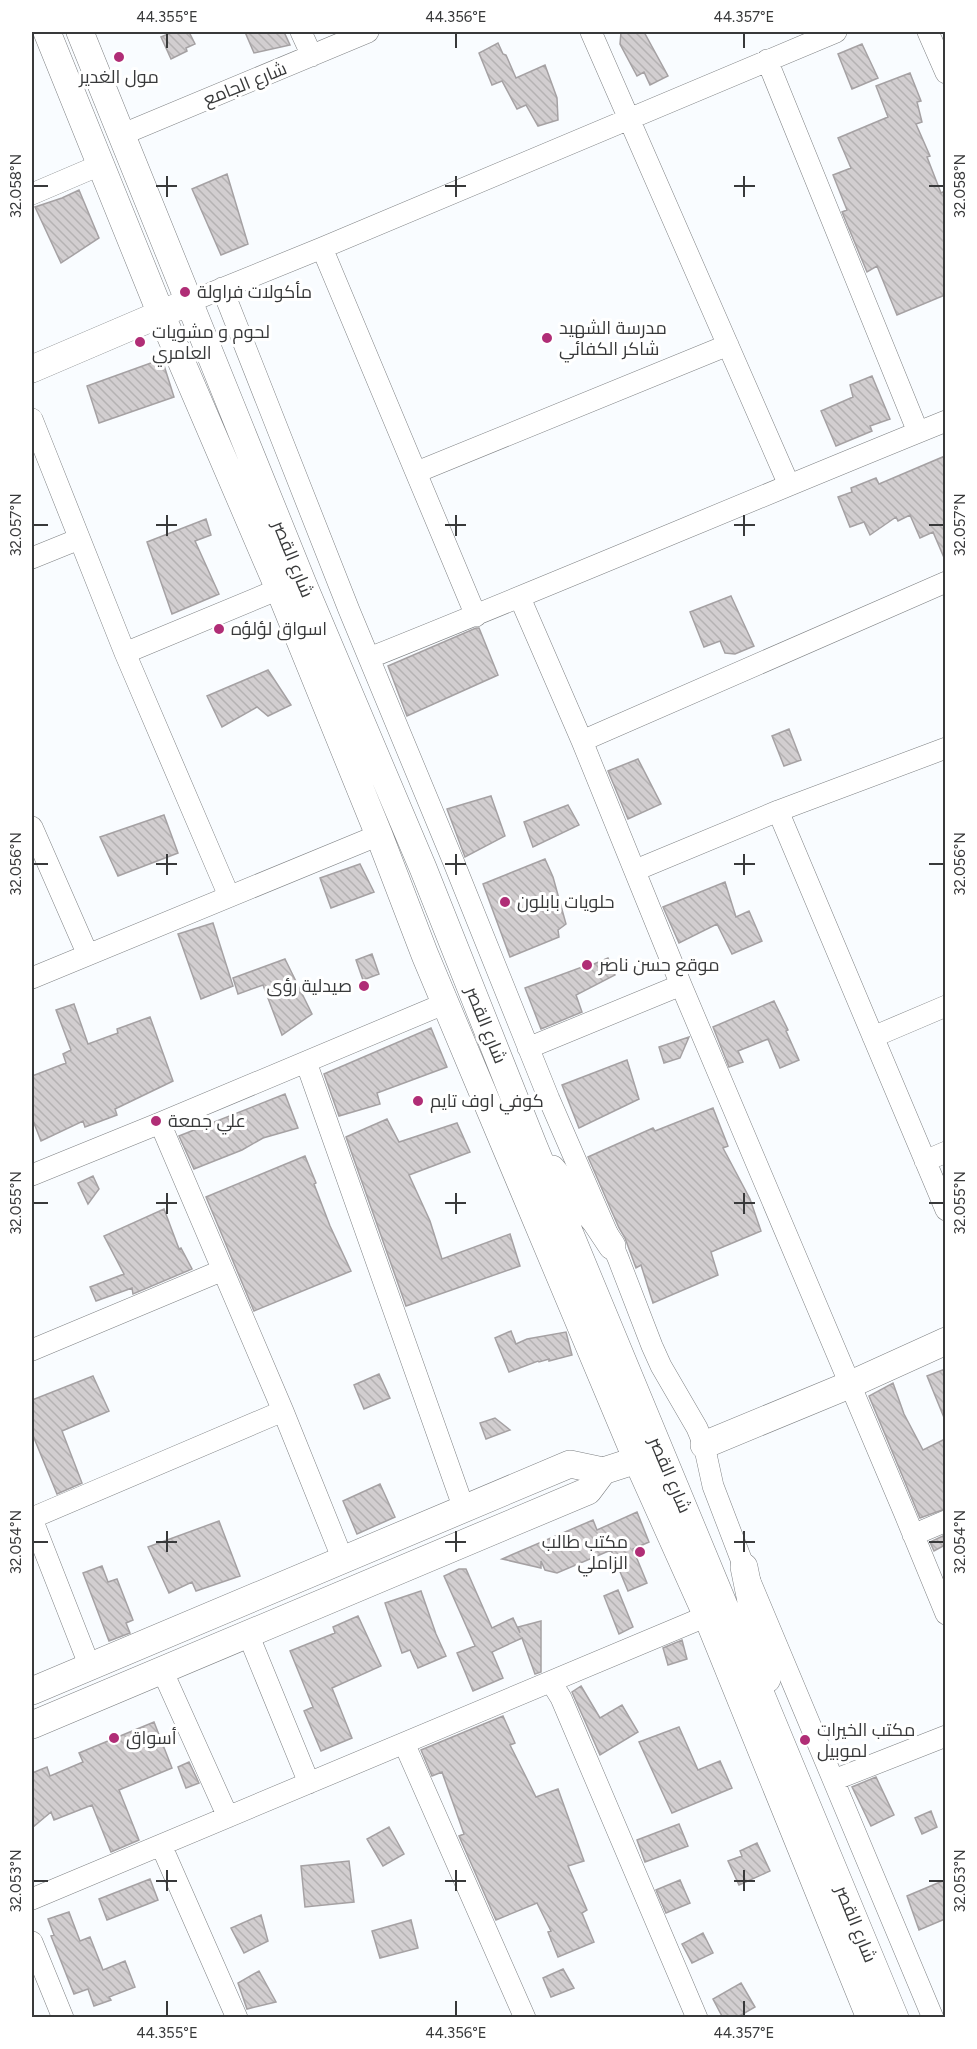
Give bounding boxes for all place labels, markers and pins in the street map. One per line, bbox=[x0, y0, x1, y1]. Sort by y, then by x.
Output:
marker: مول الغدير bbox=[112, 50, 126, 64]
place label: مول الغدير bbox=[78, 66, 159, 88]
place label: مأكولات فراولة bbox=[197, 281, 312, 303]
marker: مأكولات فراولة bbox=[178, 285, 192, 299]
place label: مدرسة الشهيد شاكر الكفائي bbox=[559, 317, 667, 363]
place label: لحوم و مشويات العامري bbox=[152, 321, 270, 367]
marker: مدرسة الشهيد شاكر الكفائي bbox=[540, 331, 554, 345]
marker: لحوم و مشويات العامري bbox=[133, 335, 147, 349]
place label: اسواق لؤلؤه bbox=[231, 618, 327, 641]
marker: اسواق لؤلؤه bbox=[212, 622, 226, 636]
place label: حلويات بابلون bbox=[517, 891, 615, 913]
marker: حلويات بابلون bbox=[498, 895, 512, 909]
place label: موقع حسن ناصر bbox=[598, 954, 720, 977]
marker: موقع حسن ناصر bbox=[580, 958, 594, 972]
place label: صيدلية رؤى bbox=[267, 975, 352, 997]
marker: صيدلية رؤى bbox=[357, 979, 371, 993]
place label: كوفي اوف تايم bbox=[430, 1090, 544, 1115]
marker: كوفي اوف تايم bbox=[411, 1094, 425, 1108]
place label: علي جمعة bbox=[168, 1110, 246, 1135]
marker: علي جمعة bbox=[149, 1114, 163, 1128]
place label: مكتب طالب الزاملي bbox=[542, 1531, 628, 1577]
marker: مكتب طالب الزاملي bbox=[633, 1545, 647, 1559]
place label: مكتب الخيرات لموبيل bbox=[817, 1719, 915, 1762]
place label: أسواق bbox=[126, 1727, 177, 1750]
marker: أسواق bbox=[107, 1731, 121, 1745]
marker: مكتب الخيرات لموبيل bbox=[798, 1733, 812, 1747]

